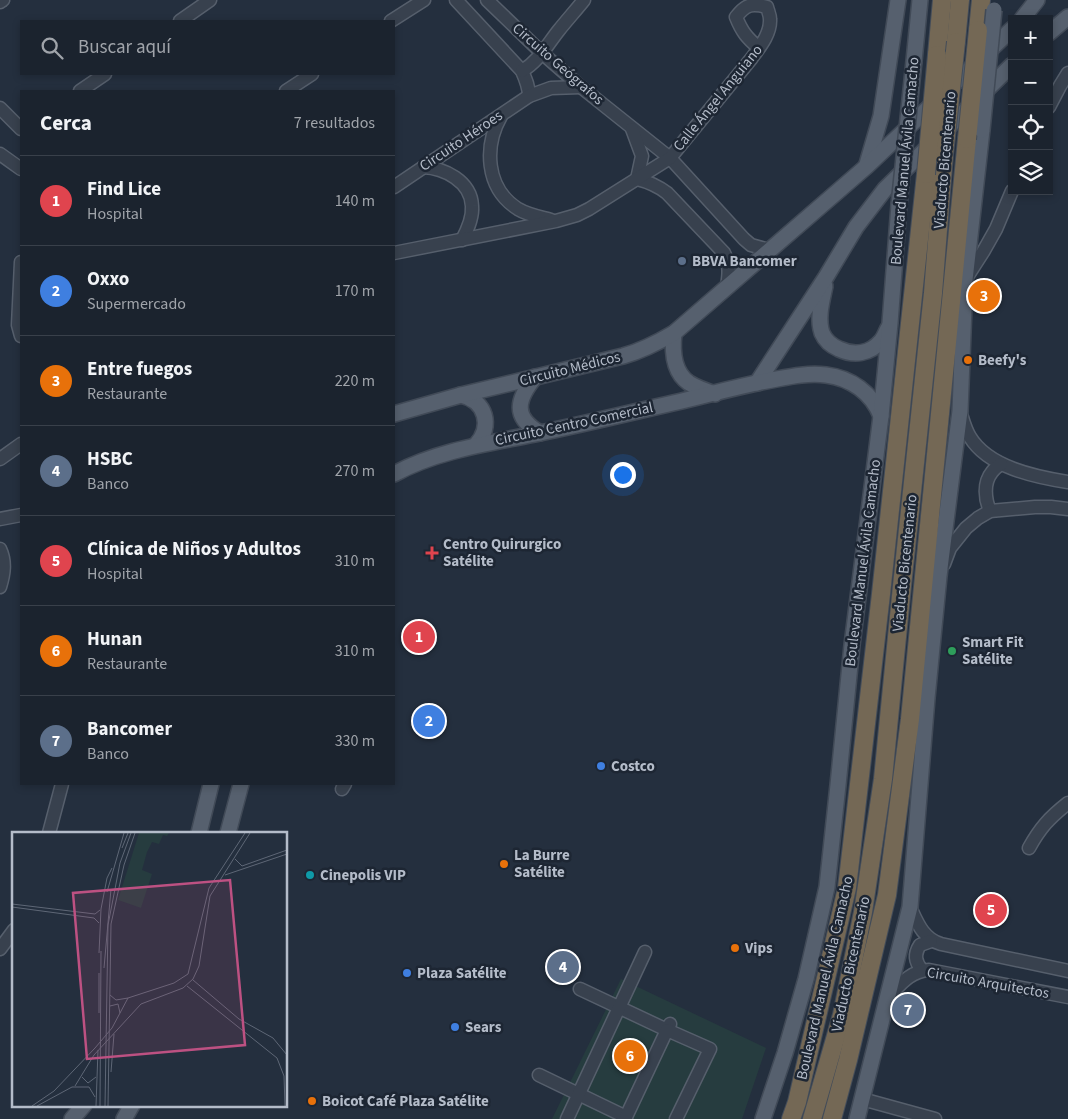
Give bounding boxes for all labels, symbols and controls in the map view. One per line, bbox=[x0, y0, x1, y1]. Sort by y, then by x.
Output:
map controls bbox=[1008, 15, 1053, 195]
button: + bbox=[1008, 15, 1053, 60]
street label: Circuito Geógrafos bbox=[508, 18, 608, 110]
search box bbox=[20, 20, 395, 75]
icon: search bbox=[38, 34, 66, 62]
text: Buscar aquí bbox=[78, 34, 171, 61]
street label: Calle Ángel Anguiano bbox=[668, 40, 768, 156]
street label: Boulevard Manuel Ávila Camacho bbox=[885, 56, 925, 266]
button: − bbox=[1008, 60, 1053, 105]
street label: Viaducto Bicentenario bbox=[929, 90, 961, 230]
street label: Circuito Héroes bbox=[415, 105, 507, 177]
button: locate bbox=[1008, 105, 1053, 150]
text: Cerca bbox=[40, 108, 92, 138]
text: 7 resultados bbox=[294, 112, 375, 134]
button: layers bbox=[1008, 150, 1053, 195]
text: Find Lice bbox=[87, 176, 161, 203]
text: 1 bbox=[52, 190, 60, 212]
text: 140 m bbox=[335, 190, 375, 212]
text: Hospital bbox=[87, 203, 143, 225]
place label: BBVA Bancomer bbox=[692, 251, 797, 272]
marker: BBVA Bancomer bbox=[676, 255, 688, 267]
text: Oxxo bbox=[87, 266, 129, 293]
pin: 3 bbox=[968, 277, 1000, 315]
text: 2 bbox=[52, 280, 60, 302]
text: 170 m bbox=[335, 280, 375, 302]
text: Supermercado bbox=[87, 293, 186, 315]
street label: Circuito Médicos bbox=[517, 346, 623, 392]
place label: Beefy's bbox=[978, 350, 1027, 371]
marker: Beefy's bbox=[962, 354, 974, 366]
text: Entre fuegos bbox=[87, 356, 192, 383]
text: 3 bbox=[52, 370, 60, 392]
text: 220 m bbox=[335, 370, 375, 392]
text: Restaurante bbox=[87, 383, 167, 405]
street label: Circuito Centro Comercial bbox=[493, 397, 655, 451]
text: HSBC bbox=[87, 446, 133, 473]
street label: Boulevard Manuel Ávila Camacho bbox=[840, 458, 886, 668]
text: 4 bbox=[52, 460, 60, 482]
text: 270 m bbox=[335, 460, 375, 482]
your location bbox=[610, 462, 636, 488]
text: Banco bbox=[87, 473, 129, 495]
street label: Viaducto Bicentenario bbox=[887, 493, 923, 633]
place label: Centro Quirurgico Satélite bbox=[443, 534, 561, 572]
text: Clínica de Niños y Adultos bbox=[87, 536, 301, 563]
marker: Centro Quirurgico Satélite bbox=[425, 546, 439, 560]
text: 5 bbox=[52, 550, 60, 572]
text: 310 m bbox=[335, 550, 375, 572]
text: Hospital bbox=[87, 563, 143, 585]
pin: 1 bbox=[403, 618, 435, 656]
text: Hunan bbox=[87, 626, 142, 653]
place label: Smart Fit Satélite bbox=[962, 632, 1024, 670]
text: 6 bbox=[52, 640, 60, 662]
text: 310 m bbox=[335, 640, 375, 662]
marker: Smart Fit Satélite bbox=[946, 645, 958, 657]
text: Restaurante bbox=[87, 653, 167, 675]
pin: 2 bbox=[413, 702, 445, 740]
text: Bancomer bbox=[87, 716, 172, 743]
text: 7 bbox=[52, 730, 60, 752]
text: 330 m bbox=[335, 730, 375, 752]
text: Banco bbox=[87, 743, 129, 765]
place label: Costco bbox=[611, 756, 655, 777]
marker: Costco bbox=[595, 760, 607, 772]
inset map bbox=[12, 832, 288, 1106]
place label: La Burre Satélite bbox=[514, 845, 570, 883]
marker: La Burre Satélite bbox=[498, 858, 510, 870]
place label: Cinepolis VIP bbox=[320, 865, 406, 886]
marker: Cinepolis VIP bbox=[304, 869, 316, 881]
street label: Boulevard Manuel Ávila Camacho bbox=[791, 874, 859, 1082]
pin: 5 bbox=[975, 891, 1007, 929]
street label: Viaducto Bicentenario bbox=[826, 894, 876, 1034]
place label: Vips bbox=[744, 938, 773, 959]
marker: Vips bbox=[729, 942, 741, 954]
pin: 4 bbox=[547, 948, 579, 986]
street label: Circuito Arquitectos bbox=[925, 962, 1051, 1004]
place label: Plaza Satélite bbox=[417, 963, 507, 984]
marker: Plaza Satélite bbox=[401, 967, 413, 979]
pin: 7 bbox=[892, 991, 924, 1029]
place label: Sears bbox=[465, 1017, 502, 1038]
marker: Sears bbox=[449, 1021, 461, 1033]
pin: 6 bbox=[614, 1037, 646, 1075]
place label: Boicot Café Plaza Satélite bbox=[322, 1091, 489, 1112]
marker: Boicot Café Plaza Satélite bbox=[306, 1095, 318, 1107]

